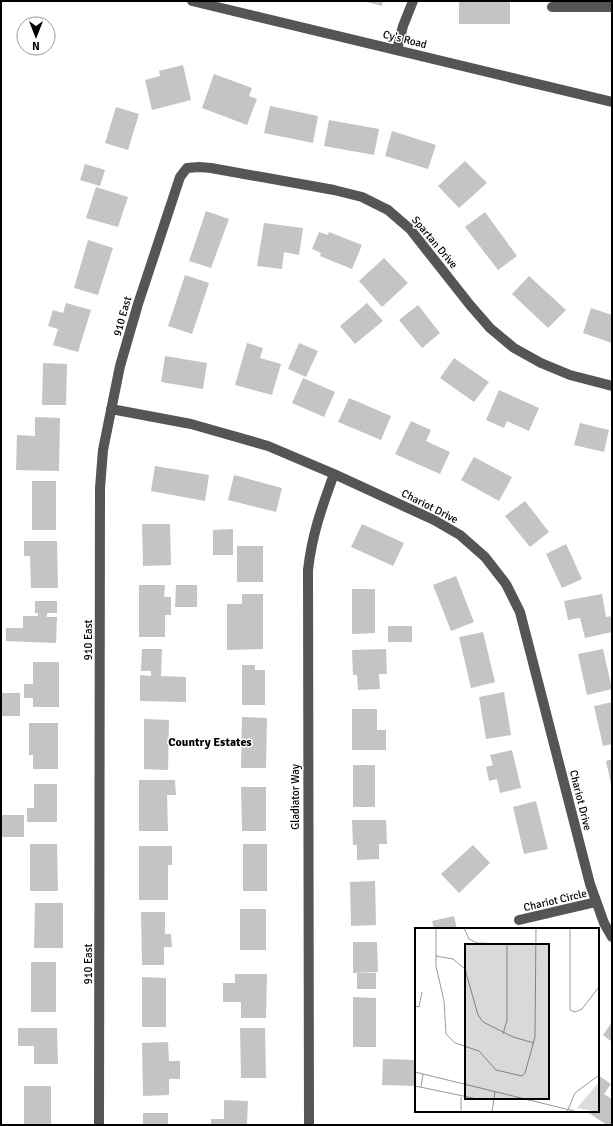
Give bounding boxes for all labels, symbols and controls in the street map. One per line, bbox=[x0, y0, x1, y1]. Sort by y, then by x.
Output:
north arrow bbox=[16, 16, 56, 56]
street label: Cy's Road bbox=[382, 28, 428, 51]
text: N bbox=[32, 39, 40, 52]
street label: Spartan Drive bbox=[409, 214, 460, 271]
street label: 910 East bbox=[111, 295, 134, 337]
street label: Chariot Drive bbox=[399, 487, 460, 526]
street label: 910 East bbox=[82, 620, 95, 660]
district label: Country Estates bbox=[168, 735, 252, 750]
street label: Gladiator Way bbox=[289, 763, 302, 830]
street label: Chariot Drive bbox=[567, 769, 594, 832]
street label: Chariot Circle bbox=[522, 887, 588, 914]
inset map bbox=[415, 928, 599, 1112]
street label: 910 East bbox=[82, 944, 95, 984]

